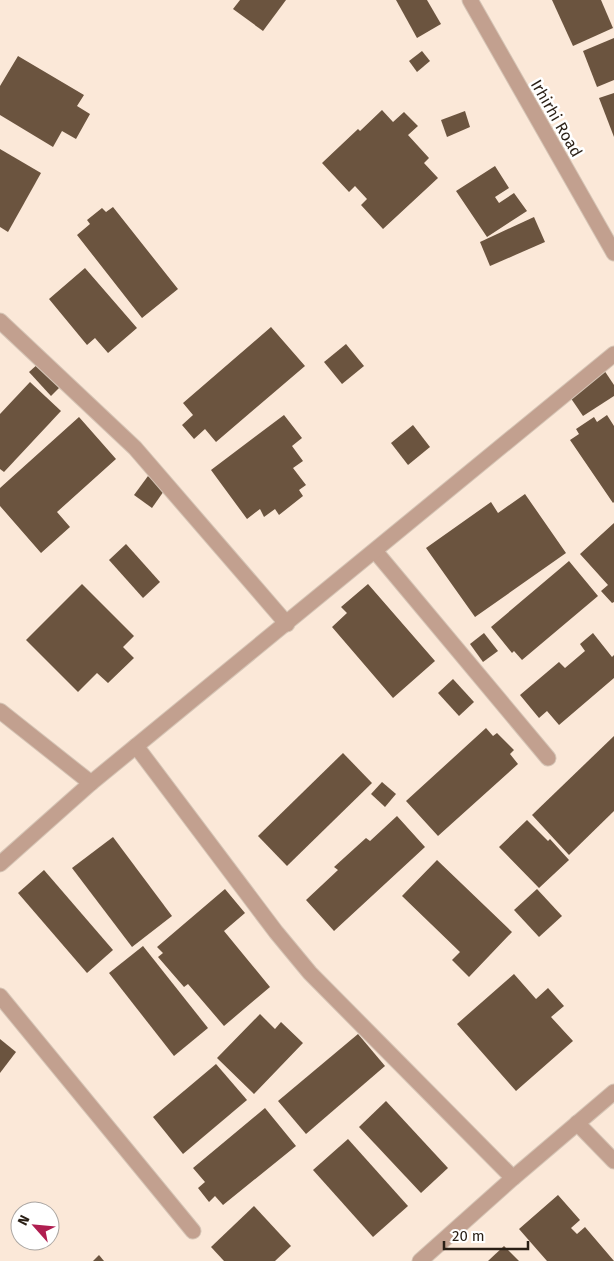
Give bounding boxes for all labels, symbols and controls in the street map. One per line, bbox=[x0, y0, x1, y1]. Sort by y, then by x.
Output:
street label: Irhirhi Road bbox=[527, 76, 586, 160]
north arrow bbox=[10, 1201, 60, 1251]
text: N bbox=[14, 1212, 34, 1228]
scale bar bbox=[444, 1218, 528, 1250]
text: 20 m bbox=[452, 1227, 485, 1245]

